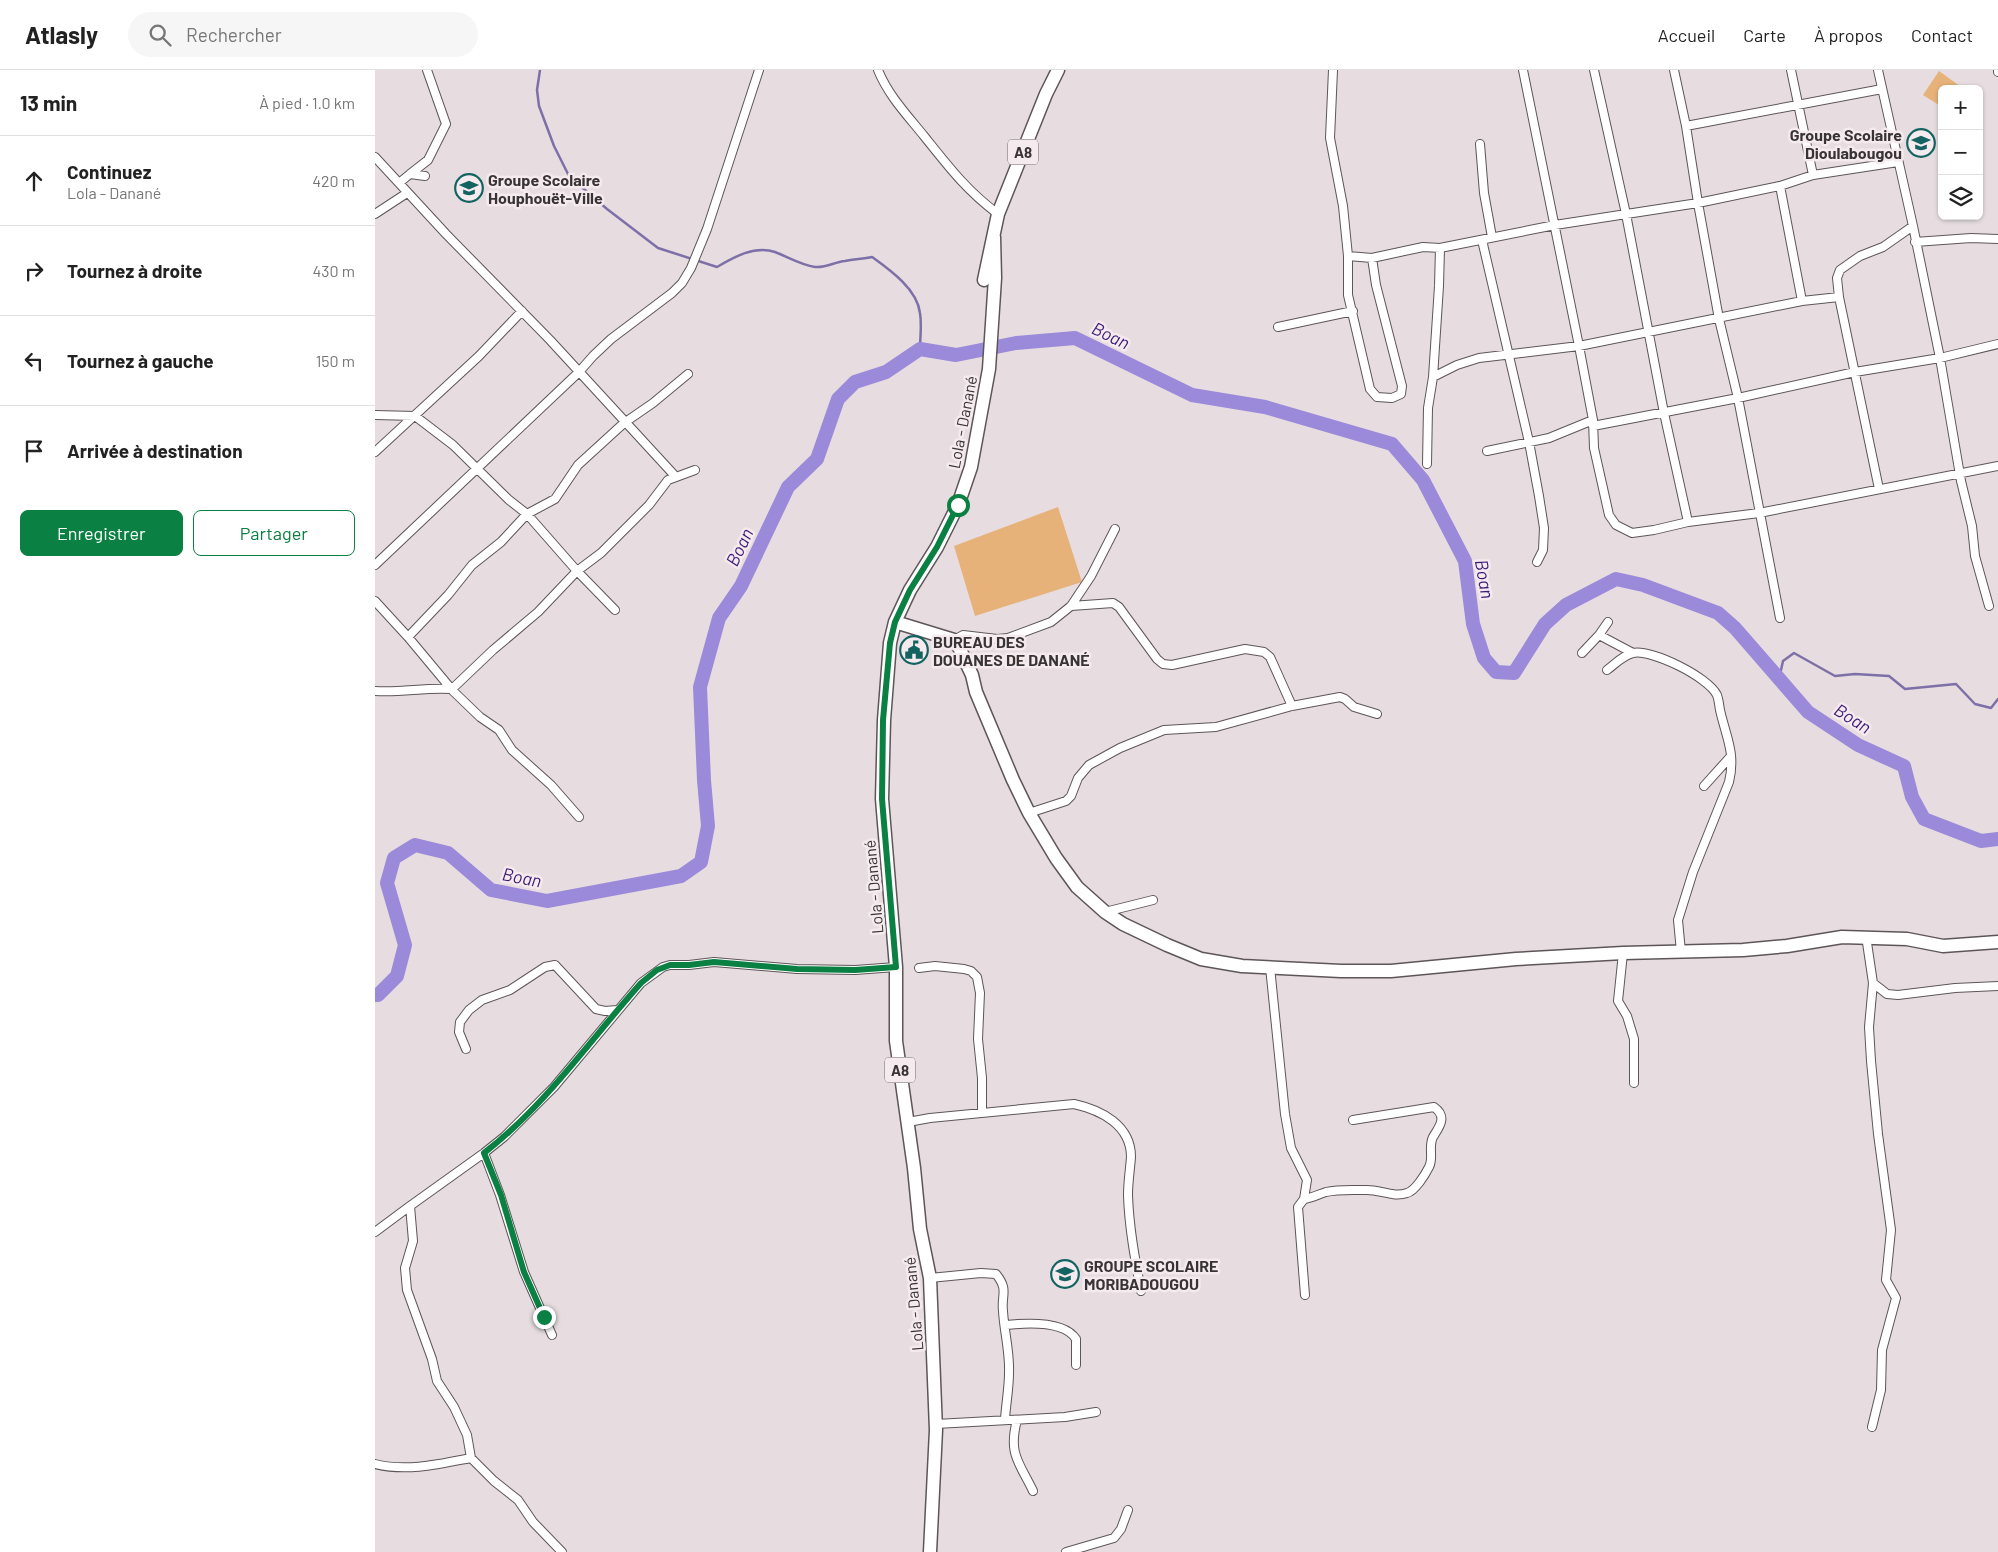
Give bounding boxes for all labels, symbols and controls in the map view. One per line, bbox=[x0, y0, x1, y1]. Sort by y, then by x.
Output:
search box bbox=[128, 12, 478, 57]
text: Atlasly bbox=[25, 20, 98, 49]
icon: search bbox=[146, 21, 174, 49]
text: Rechercher bbox=[186, 23, 282, 46]
text: Accueil bbox=[1658, 24, 1715, 46]
text: Carte bbox=[1743, 24, 1786, 46]
text: À propos bbox=[1814, 24, 1883, 46]
text: Contact bbox=[1911, 24, 1973, 46]
map controls bbox=[1938, 85, 1983, 220]
button: + bbox=[1938, 85, 1983, 130]
text: 13 min bbox=[20, 90, 77, 115]
text: À pied · 1.0 km bbox=[259, 93, 355, 112]
place label: Groupe Scolaire Dioulabougou bbox=[1790, 125, 1902, 162]
school or university icon: Groupe Scolaire Dioulabougou bbox=[1906, 128, 1936, 158]
button: − bbox=[1938, 130, 1983, 175]
road number: A8 bbox=[1008, 140, 1038, 164]
text: Continuez bbox=[67, 160, 151, 183]
icon: ahead bbox=[20, 167, 48, 195]
place label: Groupe Scolaire Houphouët-Ville bbox=[488, 170, 603, 207]
text: 420 m bbox=[312, 171, 355, 190]
school or university icon: Groupe Scolaire Houphouët-Ville bbox=[454, 173, 484, 203]
button: layers bbox=[1938, 175, 1983, 220]
text: Lola - Danané bbox=[67, 183, 161, 202]
icon: right bbox=[20, 257, 48, 285]
text: Tournez à droite bbox=[67, 259, 203, 282]
text: 430 m bbox=[312, 261, 355, 280]
water label: Boan bbox=[1088, 316, 1134, 354]
icon: left bbox=[20, 347, 48, 375]
text: Tournez à gauche bbox=[67, 349, 214, 372]
text: 150 m bbox=[316, 351, 355, 370]
street label: Lola - Danané bbox=[944, 374, 980, 470]
icon: arrive bbox=[20, 437, 48, 465]
text: Arrivée à destination bbox=[67, 439, 243, 462]
route start bbox=[947, 494, 970, 517]
button: Enregistrer bbox=[20, 510, 183, 556]
button: Partager bbox=[193, 510, 355, 556]
water label: Boan bbox=[720, 524, 758, 570]
water label: Boan bbox=[1471, 558, 1499, 600]
place label: BUREAU DES DOUANES DE DANANÉ bbox=[933, 632, 1090, 669]
public building icon: BUREAU DES DOUANES DE DANANÉ bbox=[899, 635, 929, 665]
water label: Boan bbox=[1830, 698, 1876, 738]
street label: Lola - Danané bbox=[859, 839, 887, 935]
water label: Boan bbox=[501, 862, 543, 892]
road number: A8 bbox=[885, 1058, 915, 1082]
street label: Lola - Danané bbox=[899, 1256, 927, 1352]
place label: GROUPE SCOLAIRE MORIBADOUGOU bbox=[1084, 1256, 1218, 1293]
school or university icon: GROUPE SCOLAIRE MORIBADOUGOU bbox=[1050, 1259, 1080, 1289]
route end bbox=[533, 1306, 556, 1329]

